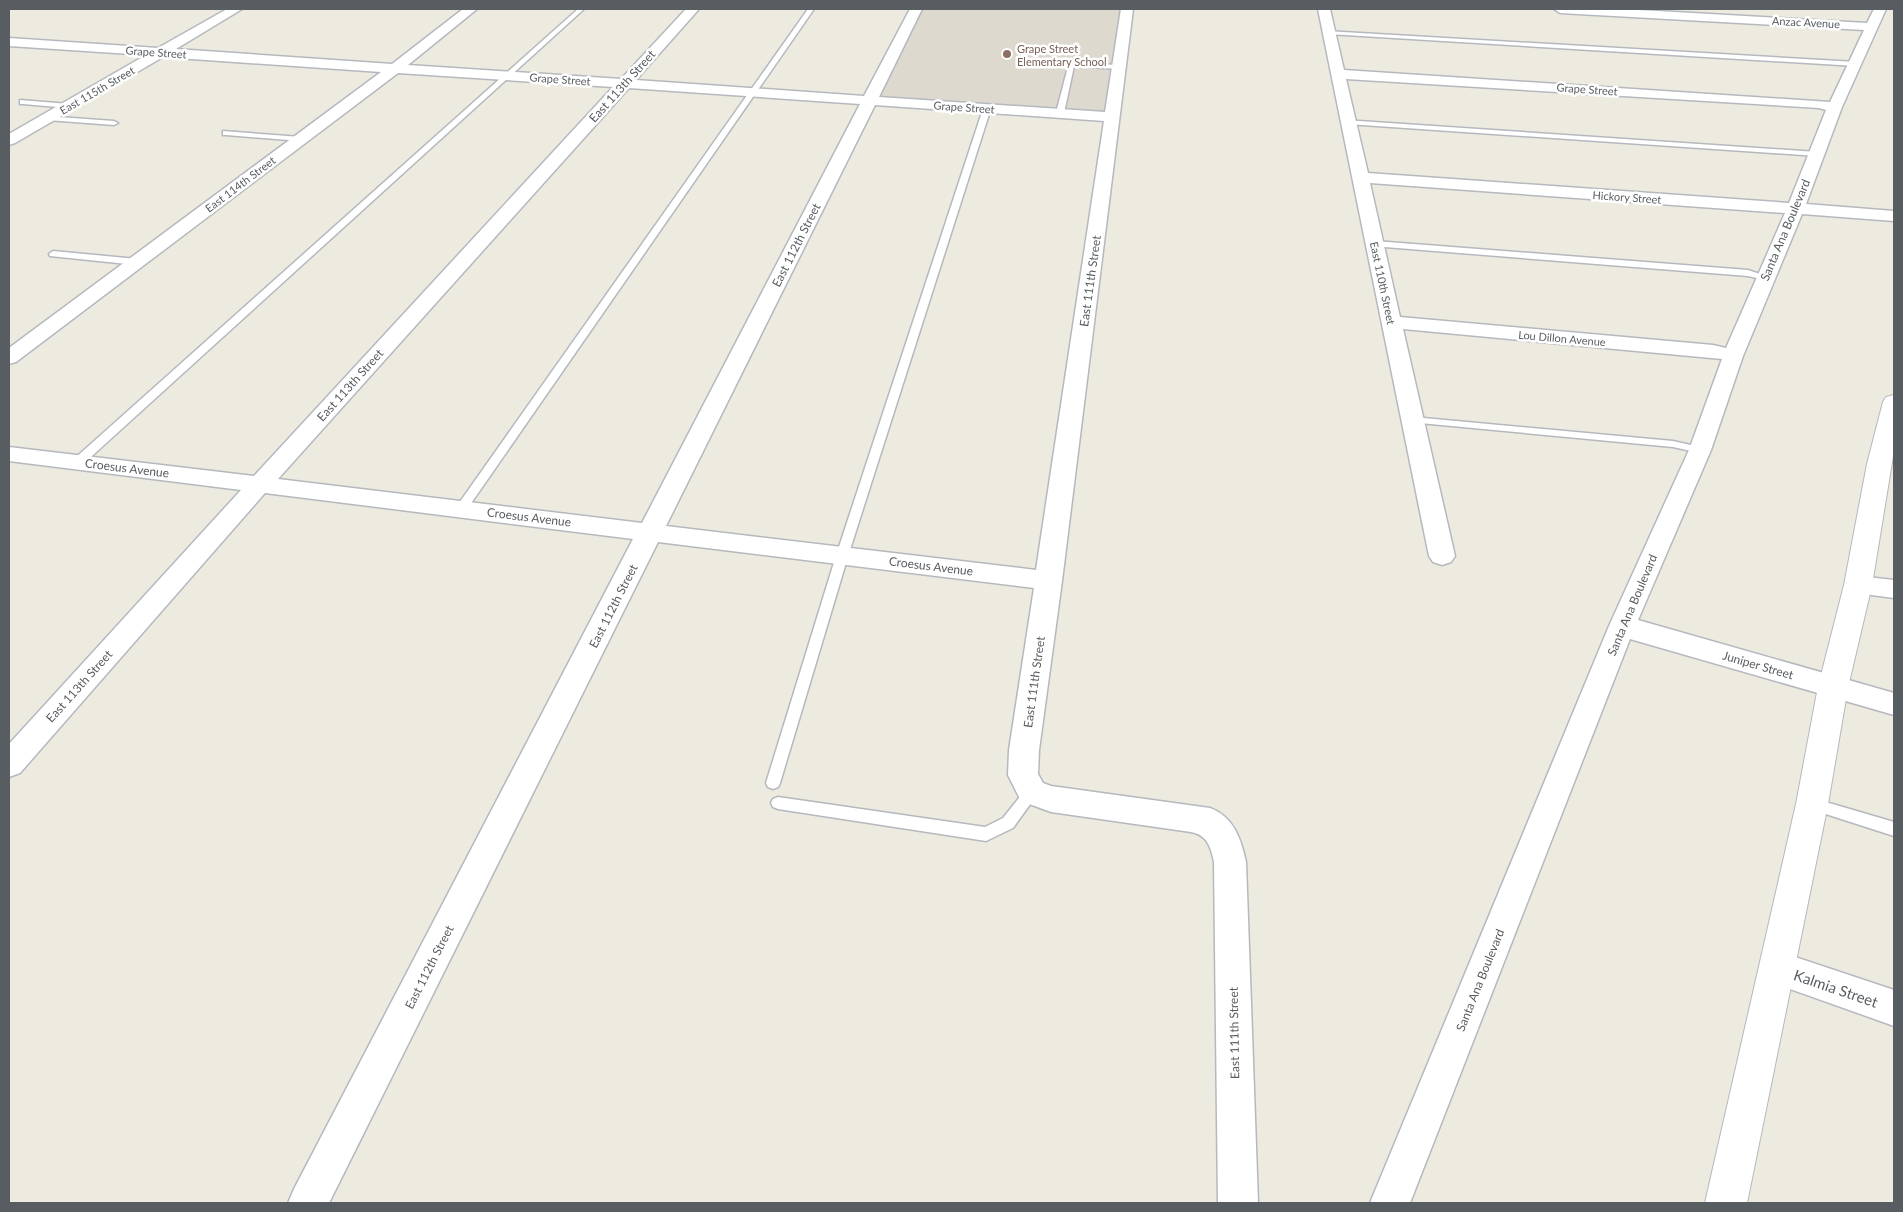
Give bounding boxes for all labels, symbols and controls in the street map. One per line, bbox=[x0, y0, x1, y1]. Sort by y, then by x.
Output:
street label: Anzac Avenue bbox=[1772, 14, 1841, 30]
place label: Grape Street Elementary School bbox=[1017, 42, 1107, 68]
street label: Grape Street bbox=[125, 43, 187, 61]
street label: East 113th Street bbox=[586, 46, 659, 125]
marker: Grape Street Elementary School bbox=[1001, 48, 1013, 60]
street label: East 115th Street bbox=[57, 63, 137, 117]
street label: Grape Street bbox=[529, 70, 591, 88]
street label: Grape Street bbox=[1556, 80, 1618, 98]
street label: Grape Street bbox=[933, 98, 995, 116]
street label: East 114th Street bbox=[202, 153, 278, 215]
street label: Santa Ana Boulevard bbox=[1757, 177, 1813, 283]
street label: Hickory Street bbox=[1592, 188, 1662, 206]
street label: East 112th Street bbox=[768, 200, 824, 289]
street label: East 111th Street bbox=[1076, 234, 1104, 328]
street label: East 110th Street bbox=[1368, 240, 1398, 326]
street label: Lou Dillon Avenue bbox=[1518, 328, 1606, 348]
street label: East 113th Street bbox=[314, 345, 387, 424]
street label: Croesus Avenue bbox=[84, 455, 170, 481]
street label: Croesus Avenue bbox=[486, 504, 572, 530]
street label: Santa Ana Boulevard bbox=[1604, 552, 1660, 658]
street label: Croesus Avenue bbox=[888, 553, 974, 579]
street label: East 112th Street bbox=[585, 561, 641, 650]
street label: East 111th Street bbox=[1020, 635, 1048, 729]
street label: East 113th Street bbox=[43, 646, 116, 725]
street label: Juniper Street bbox=[1721, 648, 1796, 682]
street label: East 112th Street bbox=[401, 922, 457, 1011]
street label: Santa Ana Boulevard bbox=[1453, 927, 1507, 1033]
street label: Kalmia Street bbox=[1792, 965, 1881, 1011]
street label: East 111th Street bbox=[1226, 986, 1242, 1079]

